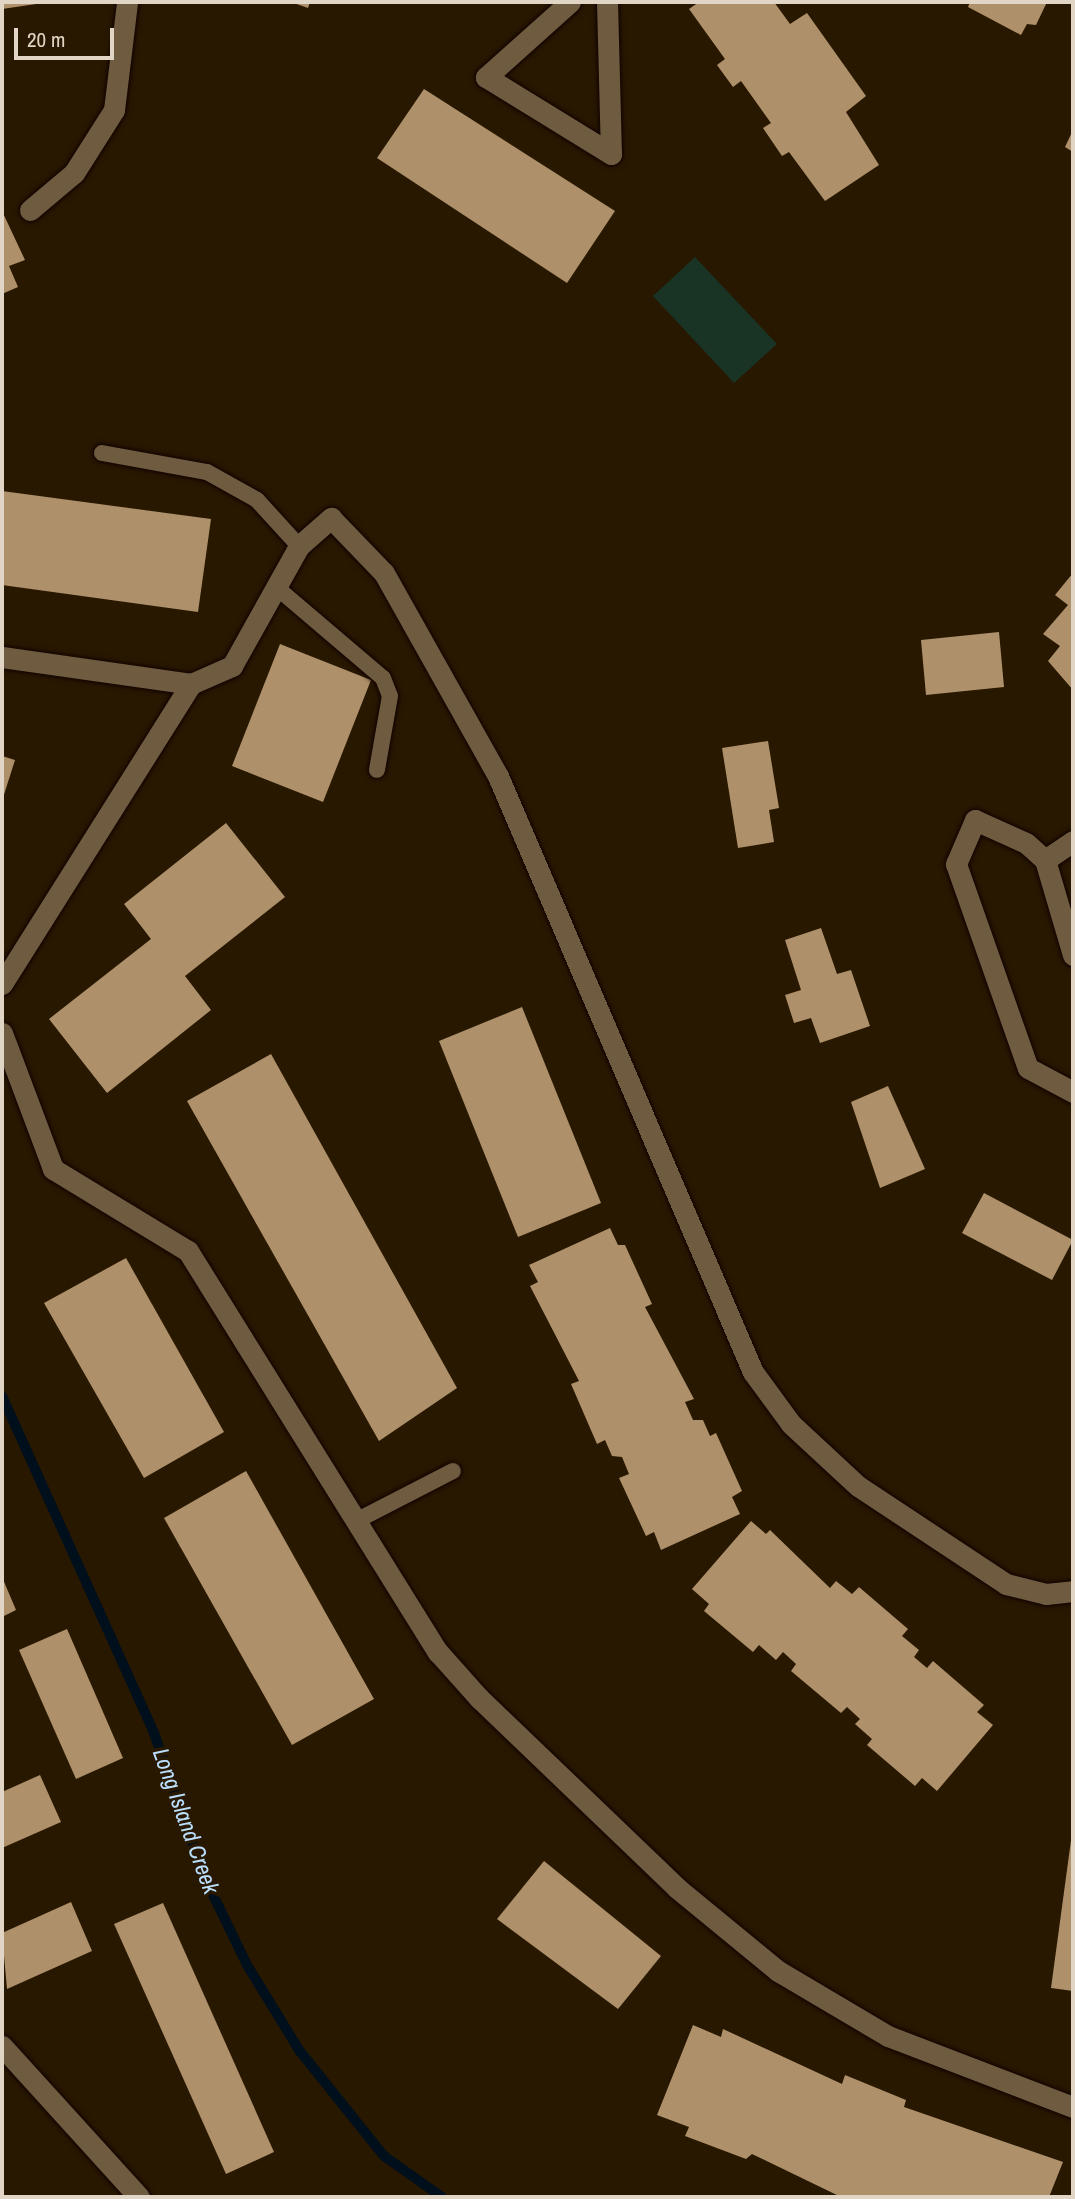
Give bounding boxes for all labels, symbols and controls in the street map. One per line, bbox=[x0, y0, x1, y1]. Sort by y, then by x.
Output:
scale bar bbox=[18, 14, 117, 58]
text: 20 m bbox=[27, 25, 65, 54]
water label: Long Island Creek bbox=[147, 1744, 225, 1898]

